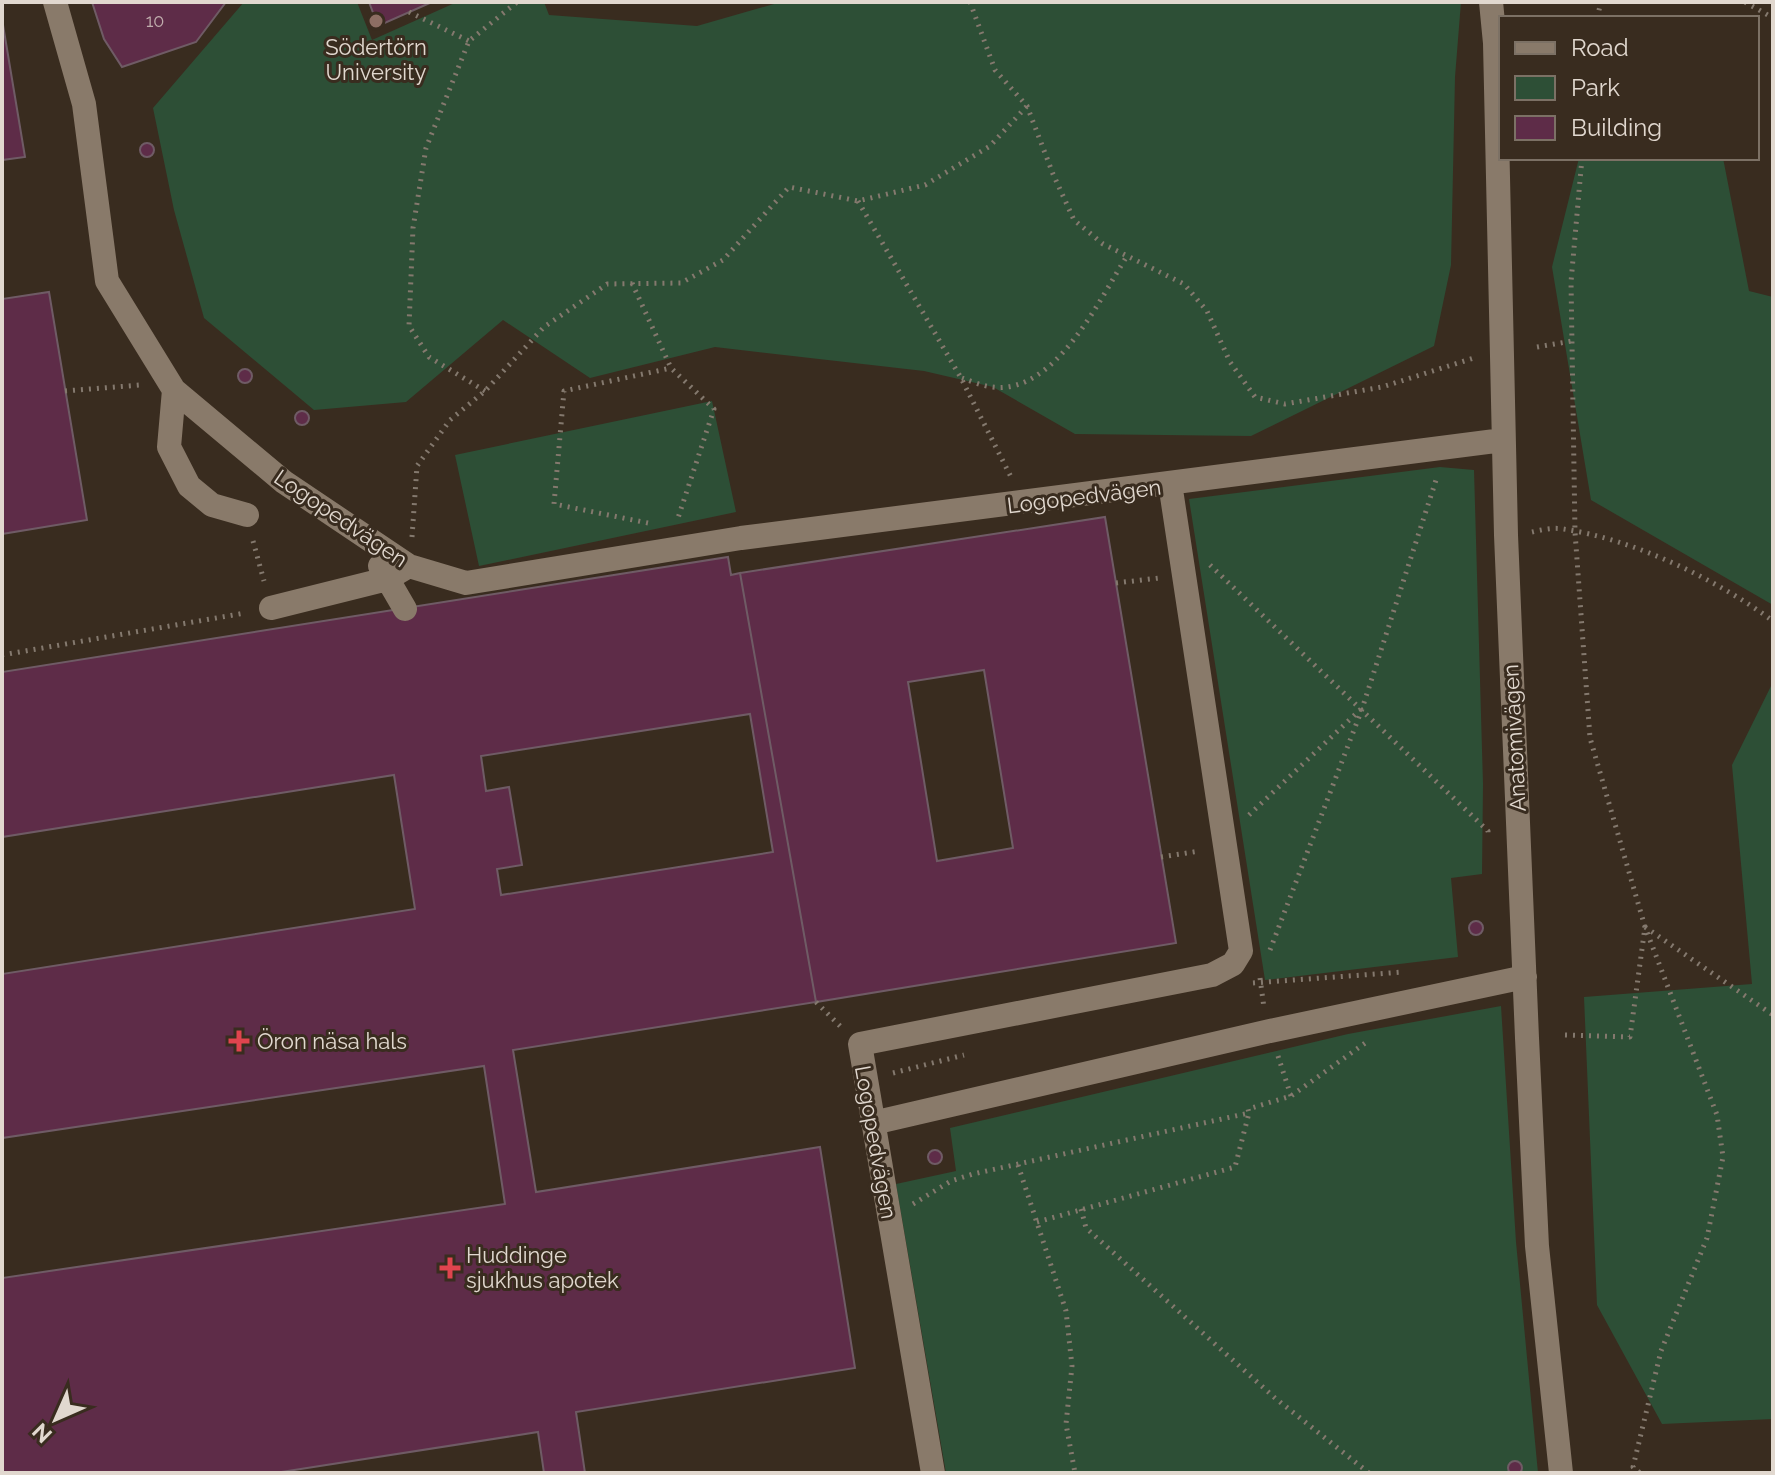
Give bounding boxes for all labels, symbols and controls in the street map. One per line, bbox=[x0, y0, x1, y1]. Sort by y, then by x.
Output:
house number: 10 bbox=[146, 10, 164, 31]
marker: Södertörn University bbox=[367, 12, 385, 30]
legend bbox=[1499, 16, 1759, 160]
text: Road bbox=[1571, 33, 1629, 62]
place label: Södertörn University bbox=[325, 34, 427, 85]
text: Park bbox=[1571, 73, 1620, 102]
text: Building bbox=[1571, 113, 1662, 142]
street label: Logopedvägen bbox=[269, 464, 413, 572]
street label: Logopedvägen bbox=[1005, 474, 1163, 518]
street label: Anatomivägen bbox=[1497, 664, 1531, 812]
place label: Öron näsa hals bbox=[257, 1028, 407, 1054]
marker: Öron näsa hals bbox=[228, 1030, 250, 1052]
street label: Logopedvägen bbox=[850, 1063, 902, 1221]
place label: Huddinge sjukhus apotek bbox=[466, 1242, 619, 1293]
marker: Huddinge sjukhus apotek bbox=[441, 1259, 459, 1277]
north arrow bbox=[16, 1379, 96, 1459]
text: N bbox=[27, 1418, 57, 1448]

